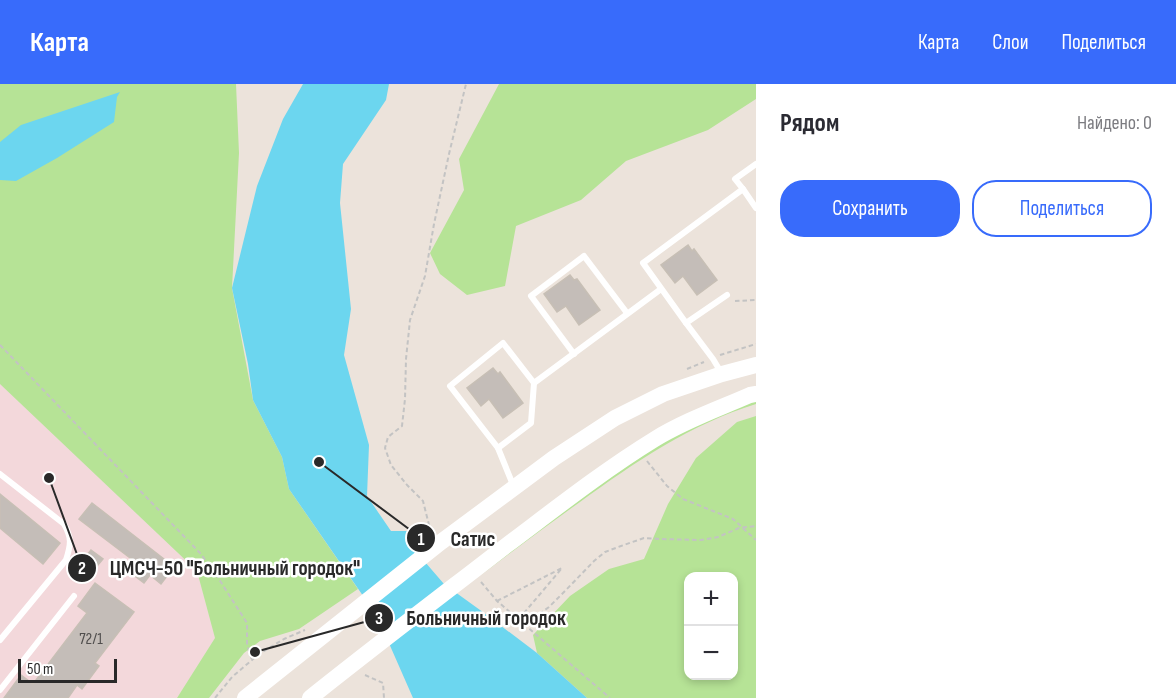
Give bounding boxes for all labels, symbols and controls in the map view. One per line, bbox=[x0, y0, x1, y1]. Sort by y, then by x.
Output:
text: Карта bbox=[30, 26, 89, 59]
text: Карта bbox=[918, 30, 959, 55]
text: Слои bbox=[992, 30, 1028, 55]
text: Поделиться bbox=[1061, 30, 1146, 55]
text: Рядом bbox=[780, 108, 839, 139]
text: Найдено: 0 bbox=[1077, 111, 1152, 135]
button: Сохранить bbox=[780, 180, 960, 237]
button: Поделиться bbox=[972, 180, 1152, 237]
callout: Сатис bbox=[406, 519, 511, 558]
text: Сатис bbox=[451, 527, 496, 552]
text: 1 bbox=[417, 529, 425, 550]
callout: ЦМСЧ-50 "Больничный городок" bbox=[67, 548, 372, 587]
text: ЦМСЧ-50 "Больничный городок" bbox=[110, 556, 360, 581]
text: 2 bbox=[78, 558, 86, 579]
map controls bbox=[684, 572, 738, 680]
button: + bbox=[684, 572, 738, 626]
callout: Больничный городок bbox=[364, 598, 579, 637]
text: Больничный городок bbox=[406, 606, 566, 631]
text: 3 bbox=[375, 608, 383, 629]
button: − bbox=[684, 626, 738, 680]
house number: 72/1 bbox=[79, 630, 103, 649]
scale bar bbox=[18, 656, 117, 684]
text: 50 m bbox=[27, 660, 53, 679]

